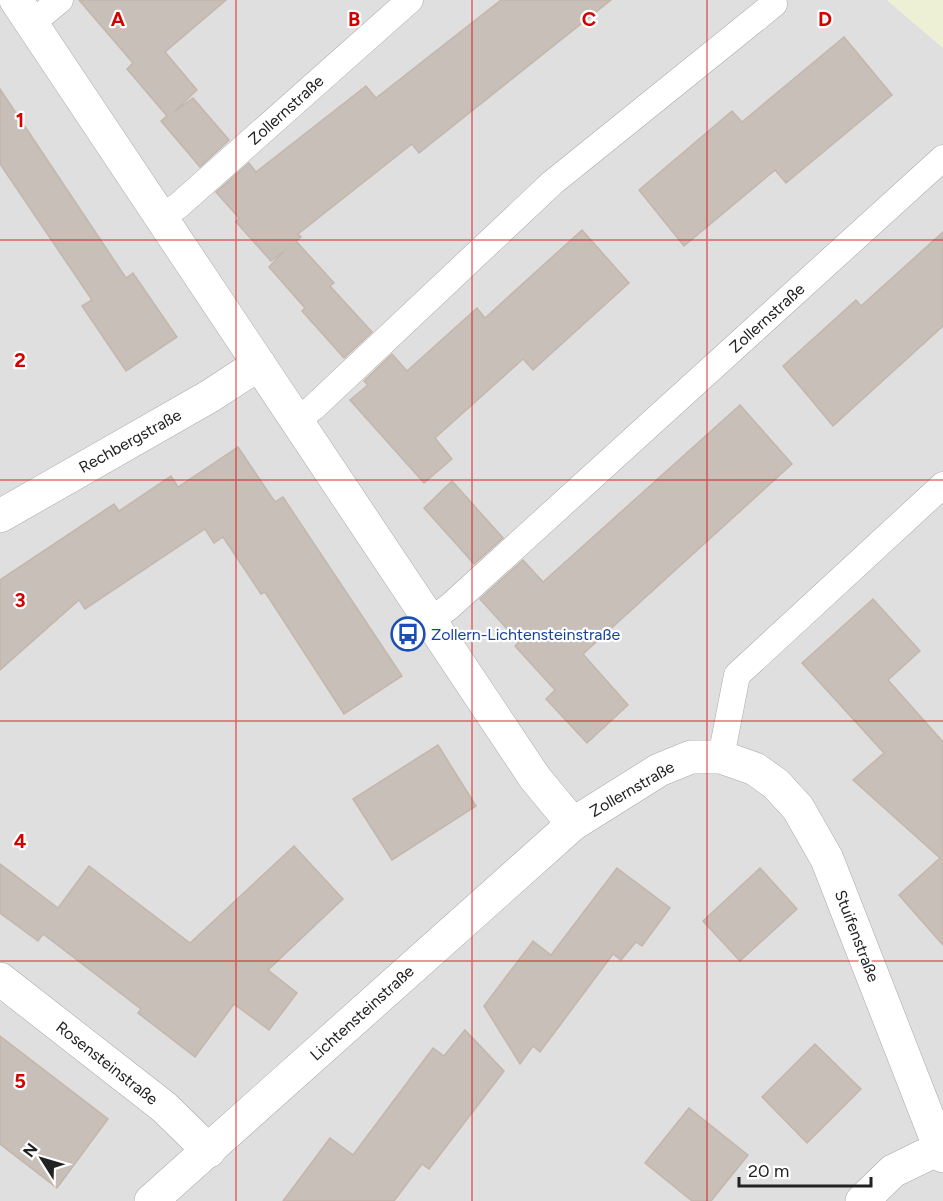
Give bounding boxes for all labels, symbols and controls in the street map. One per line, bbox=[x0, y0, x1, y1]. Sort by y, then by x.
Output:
text: A bbox=[111, 7, 126, 31]
text: B bbox=[348, 7, 360, 31]
text: C bbox=[582, 7, 596, 31]
text: D bbox=[818, 7, 832, 31]
street label: Zollernstraße bbox=[245, 71, 328, 149]
text: 1 bbox=[16, 108, 24, 132]
street label: Zollernstraße bbox=[726, 279, 809, 357]
text: 2 bbox=[14, 348, 26, 372]
street label: Rechbergstraße bbox=[75, 405, 185, 477]
text: 3 bbox=[14, 588, 26, 612]
bus stop icon: Zollern-Lichtensteinstraße bbox=[390, 616, 426, 652]
place label: Zollern-Lichtensteinstraße bbox=[431, 625, 621, 644]
street label: Zollernstraße bbox=[586, 757, 678, 821]
text: 4 bbox=[14, 829, 27, 853]
street label: Stuifenstraße bbox=[831, 887, 883, 985]
street label: Lichtensteinstraße bbox=[306, 961, 418, 1065]
street label: Rosensteinstraße bbox=[52, 1017, 162, 1109]
text: 5 bbox=[14, 1069, 26, 1093]
north arrow bbox=[12, 1129, 72, 1189]
text: N bbox=[19, 1140, 42, 1161]
scale bar bbox=[739, 1150, 871, 1188]
text: 20 m bbox=[748, 1160, 789, 1182]

